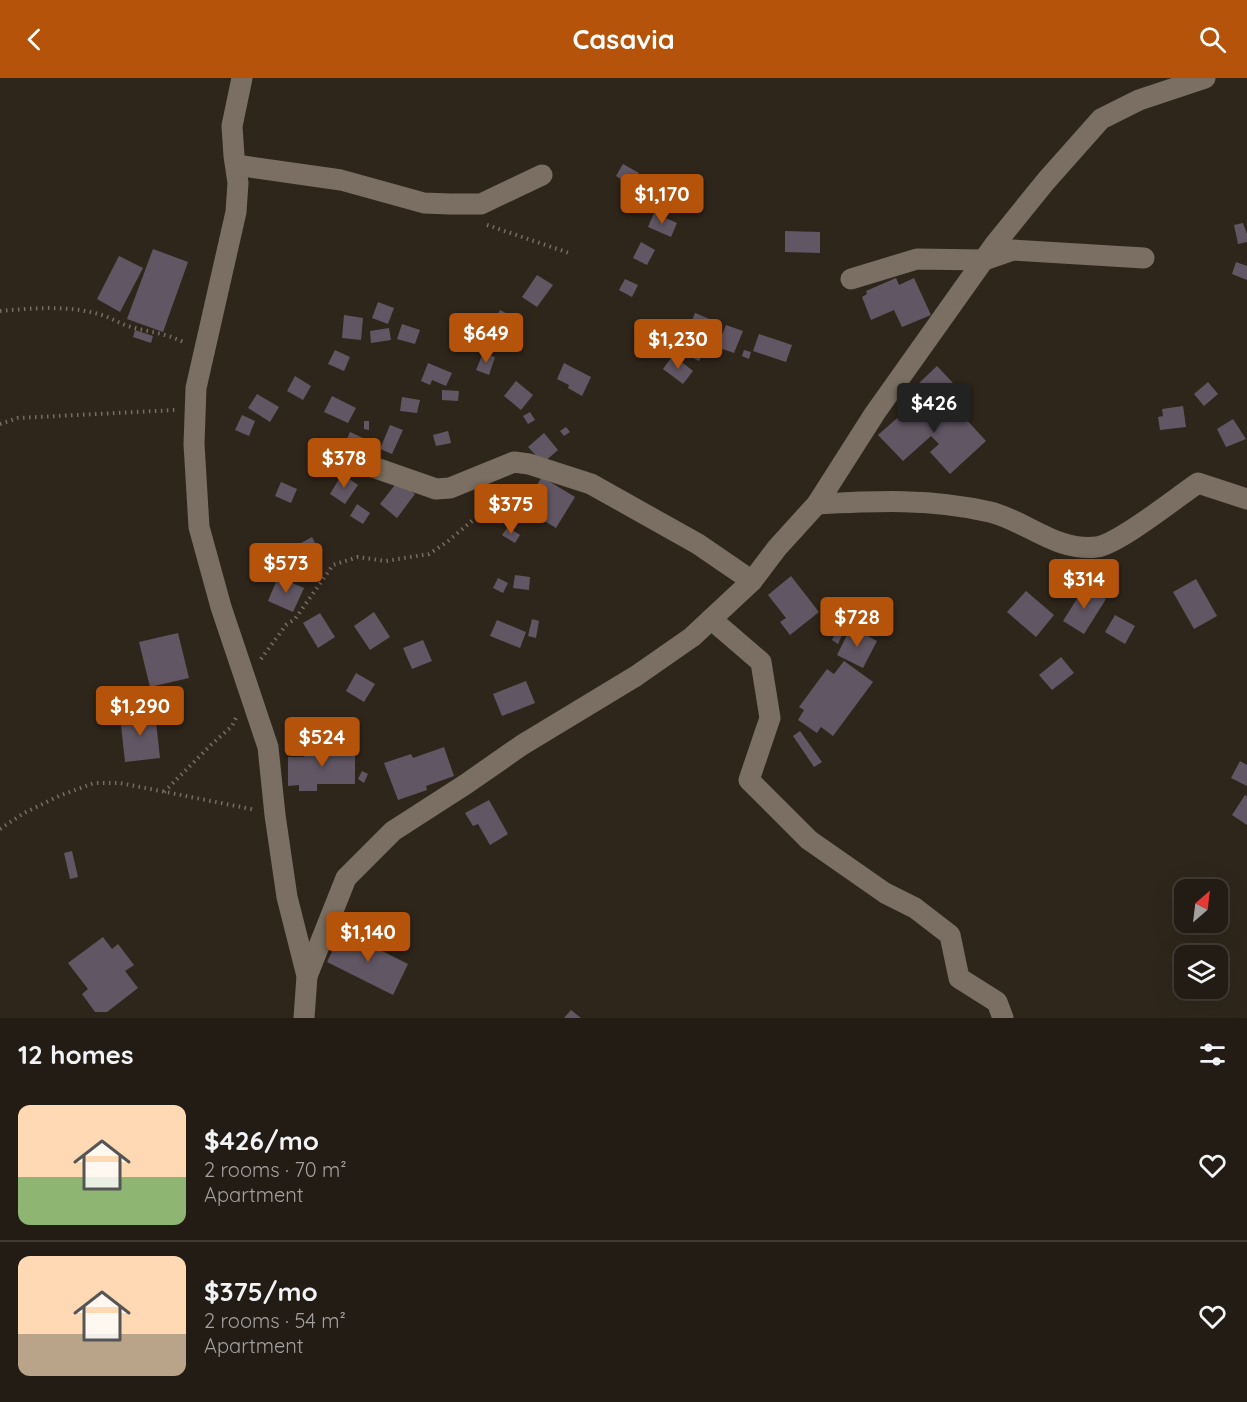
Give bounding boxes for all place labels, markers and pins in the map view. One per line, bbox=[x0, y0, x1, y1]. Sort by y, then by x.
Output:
pin: $1,170 bbox=[613, 174, 711, 225]
pin: $649 bbox=[450, 313, 522, 364]
pin: $1,230 bbox=[629, 319, 727, 370]
pin: $426 bbox=[898, 383, 970, 434]
pin: $378 bbox=[308, 438, 380, 489]
pin: $375 bbox=[475, 484, 547, 535]
pin: $573 bbox=[250, 543, 322, 594]
pin: $314 bbox=[1048, 559, 1120, 610]
pin: $728 bbox=[821, 597, 893, 648]
pin: $1,290 bbox=[91, 686, 189, 737]
pin: $524 bbox=[286, 717, 358, 768]
pin: $1,140 bbox=[319, 912, 417, 963]

